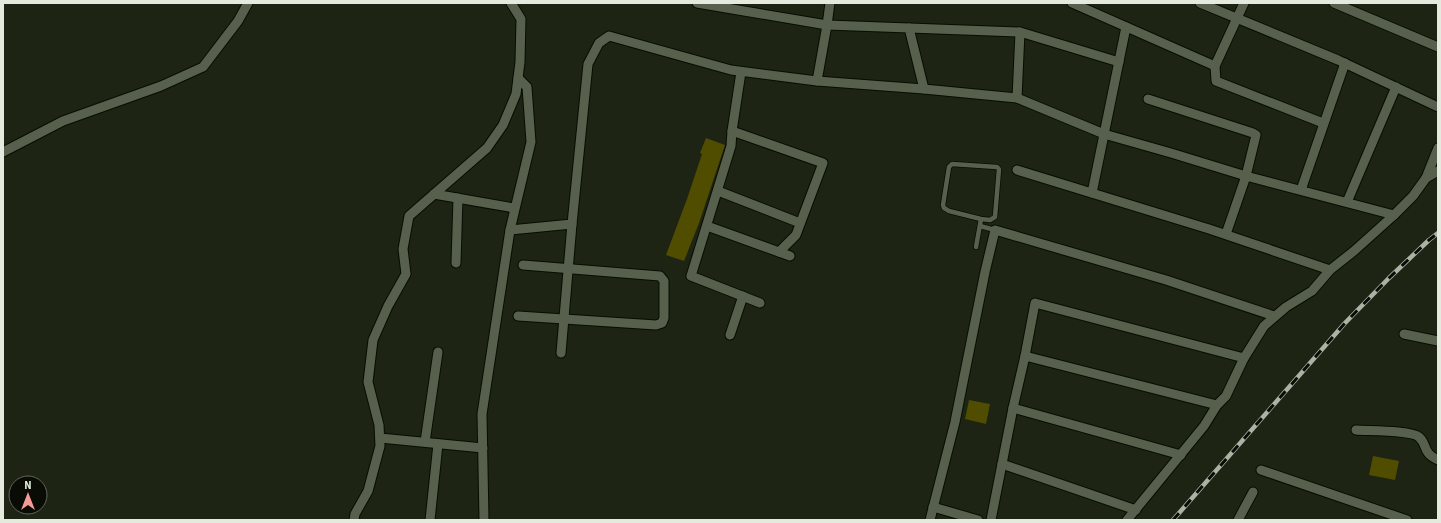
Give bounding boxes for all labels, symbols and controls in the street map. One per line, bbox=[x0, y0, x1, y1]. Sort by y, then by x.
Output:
north arrow bbox=[8, 475, 48, 515]
text: N bbox=[24, 478, 32, 493]

